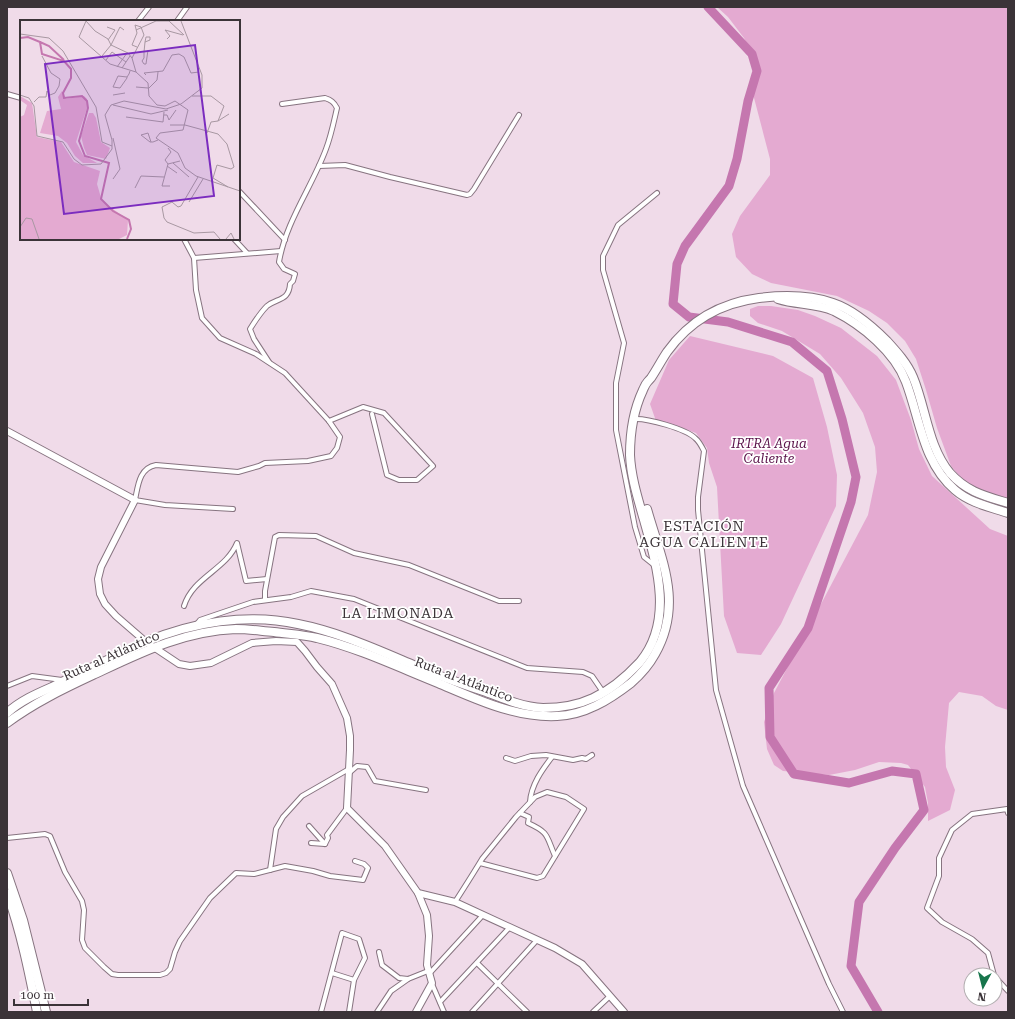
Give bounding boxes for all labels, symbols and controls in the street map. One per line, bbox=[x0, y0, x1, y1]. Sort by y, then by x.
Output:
inset map bbox=[20, 20, 240, 240]
park label: IRTRA Agua Caliente bbox=[730, 436, 807, 466]
district label: ESTACIÓN AGUA CALIENTE bbox=[639, 518, 769, 550]
district label: LA LIMONADA bbox=[342, 605, 454, 621]
street label: Ruta al Atlántico bbox=[61, 627, 162, 683]
street label: Ruta al Atlántico bbox=[413, 654, 515, 705]
north arrow bbox=[963, 967, 1003, 1007]
scale bar bbox=[14, 981, 88, 1007]
text: 100 m bbox=[20, 988, 54, 1002]
text: N bbox=[976, 989, 987, 1003]

